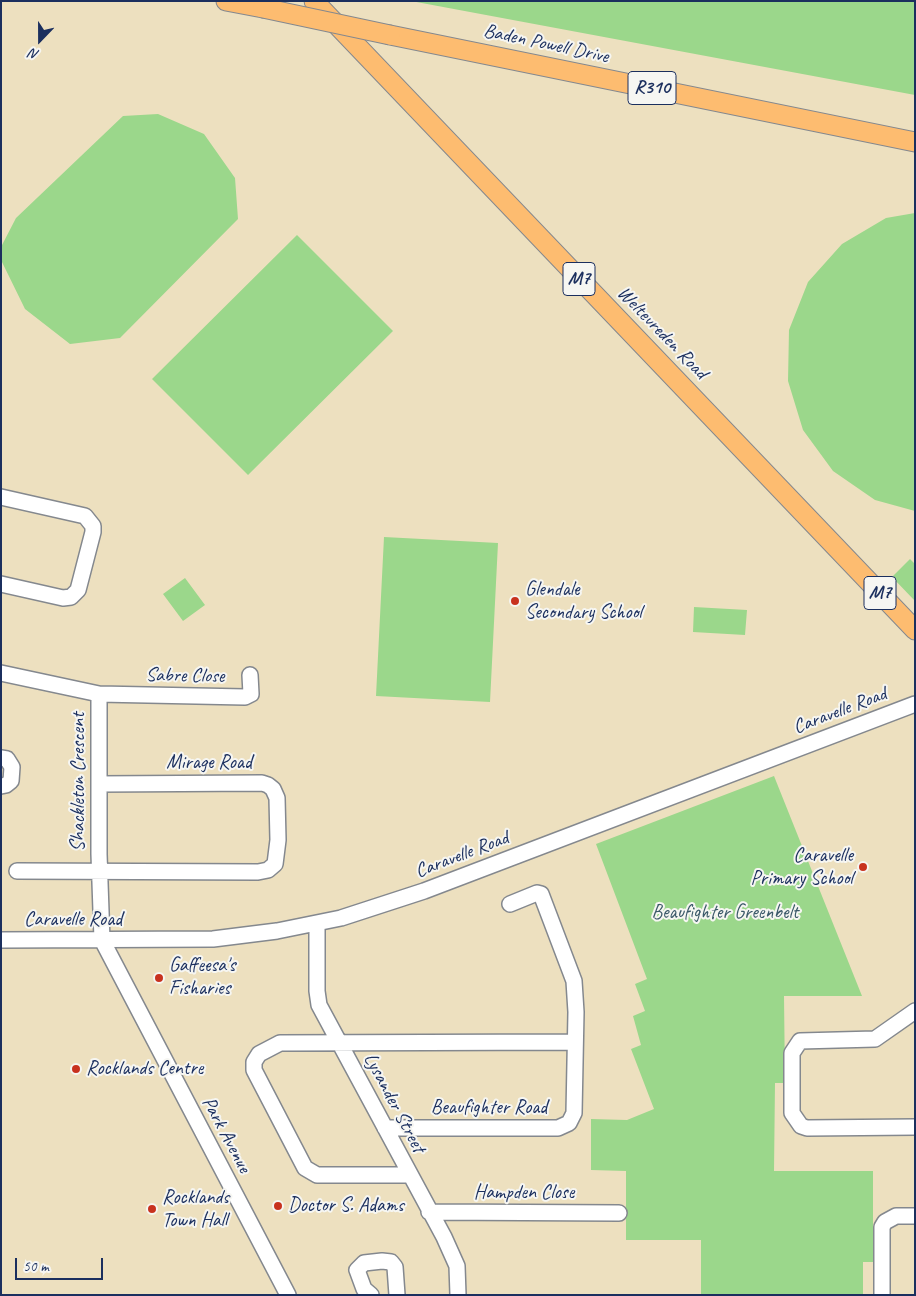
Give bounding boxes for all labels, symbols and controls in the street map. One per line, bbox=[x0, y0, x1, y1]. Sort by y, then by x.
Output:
north arrow bbox=[15, 15, 65, 65]
street label: Baden Powell Drive bbox=[481, 19, 611, 69]
text: N bbox=[27, 45, 41, 64]
road number: R310 bbox=[628, 72, 676, 105]
road number: M7 bbox=[563, 262, 595, 296]
street label: Weltevreden Road bbox=[612, 282, 712, 384]
road number: M7 bbox=[864, 576, 896, 610]
place label: Glendale Secondary School bbox=[525, 578, 642, 625]
marker: Glendale Secondary School bbox=[509, 595, 521, 607]
street label: Sabre Close bbox=[145, 663, 225, 689]
street label: Caravelle Road bbox=[790, 682, 890, 740]
street label: Shackleton Crescent bbox=[67, 712, 91, 852]
street label: Mirage Road bbox=[166, 751, 252, 775]
street label: Caravelle Road bbox=[412, 826, 512, 884]
place label: Caravelle Primary School bbox=[751, 844, 853, 891]
marker: Caravelle Primary School bbox=[857, 861, 869, 873]
park label: Beaufighter Greenbelt bbox=[652, 901, 798, 925]
street label: Caravelle Road bbox=[24, 908, 122, 932]
place label: Gaffeesa's Fisharies bbox=[169, 954, 235, 1001]
marker: Gaffeesa's Fisharies bbox=[153, 972, 165, 984]
street label: Lysander Street bbox=[358, 1049, 430, 1157]
place label: Rocklands Centre bbox=[86, 1057, 203, 1081]
marker: Rocklands Centre bbox=[70, 1063, 82, 1075]
street label: Park Avenue bbox=[196, 1093, 256, 1177]
street label: Beaufighter Road bbox=[431, 1096, 547, 1120]
street label: Hampden Close bbox=[474, 1181, 574, 1205]
place label: Rocklands Town Hall bbox=[162, 1186, 229, 1233]
place label: Doctor S. Adams bbox=[288, 1194, 404, 1218]
marker: Doctor S. Adams bbox=[272, 1200, 284, 1212]
marker: Rocklands Town Hall bbox=[146, 1203, 158, 1215]
scale bar bbox=[18, 1248, 105, 1280]
text: 50 m bbox=[23, 1257, 49, 1276]

